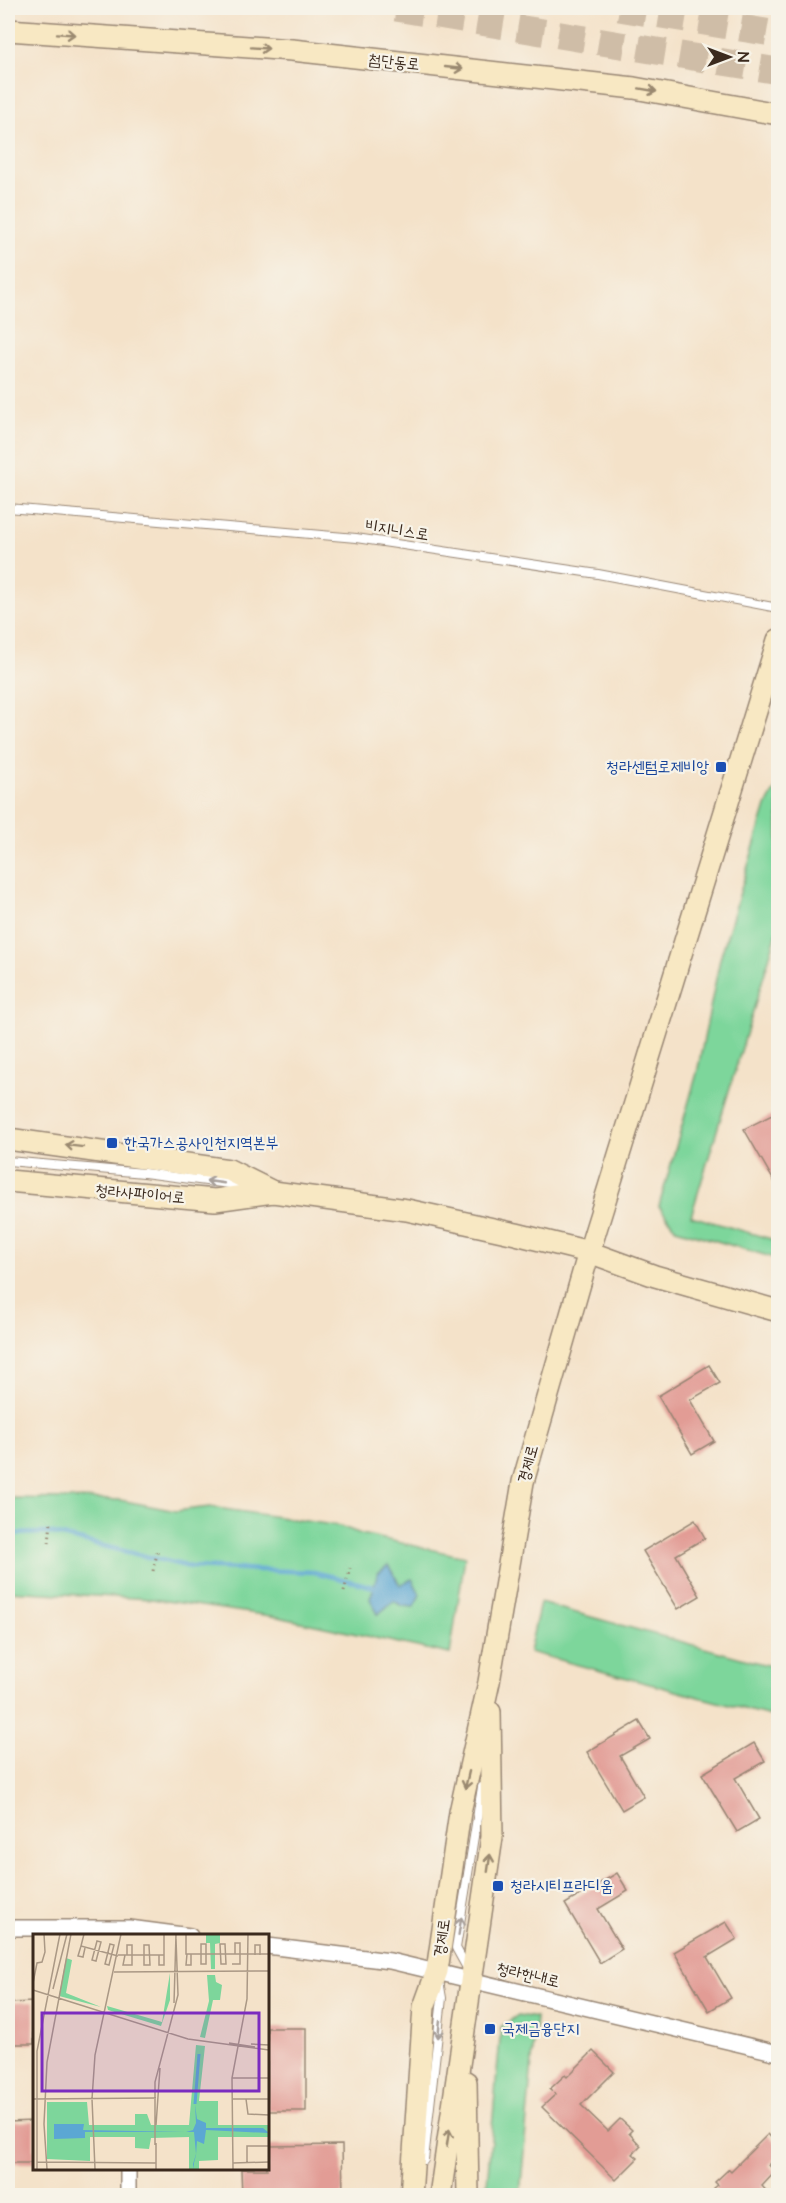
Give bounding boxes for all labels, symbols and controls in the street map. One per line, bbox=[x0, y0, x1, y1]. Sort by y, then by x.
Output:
north arrow bbox=[699, 27, 759, 87]
one-way arrow bbox=[55, 29, 75, 40]
one-way arrow bbox=[250, 43, 270, 54]
street label: 첨단동로 bbox=[367, 48, 421, 76]
text: N bbox=[732, 52, 754, 62]
one-way arrow bbox=[444, 63, 464, 74]
one-way arrow bbox=[638, 85, 657, 96]
street label: 비지니스로 bbox=[363, 514, 431, 546]
place label: 청라센텀로제비앙 bbox=[606, 756, 709, 778]
marker: 청라센텀로제비앙 bbox=[714, 760, 728, 774]
place label: 한국가스공사인천지역본부 bbox=[124, 1132, 279, 1154]
marker: 한국가스공사인천지역본부 bbox=[105, 1136, 119, 1150]
one-way arrow bbox=[65, 1141, 85, 1152]
one-way arrow bbox=[206, 1176, 226, 1187]
street label: 청라사파이어로 bbox=[94, 1179, 186, 1209]
street label: 경제로 bbox=[512, 1442, 544, 1486]
one-way arrow bbox=[461, 1770, 472, 1789]
one-way arrow bbox=[484, 1854, 495, 1873]
place label: 청라시티프라디움 bbox=[510, 1875, 613, 1897]
marker: 청라시티프라디움 bbox=[491, 1879, 505, 1893]
street label: 경제로 bbox=[428, 1917, 456, 1959]
one-way arrow bbox=[454, 1917, 465, 1937]
inset map bbox=[33, 1934, 268, 2170]
street label: 청라한내로 bbox=[494, 1957, 562, 1993]
place label: 국제금융단지 bbox=[502, 2018, 579, 2040]
one-way arrow bbox=[433, 2019, 444, 2038]
marker: 국제금융단지 bbox=[483, 2022, 497, 2036]
one-way arrow bbox=[443, 2128, 454, 2148]

